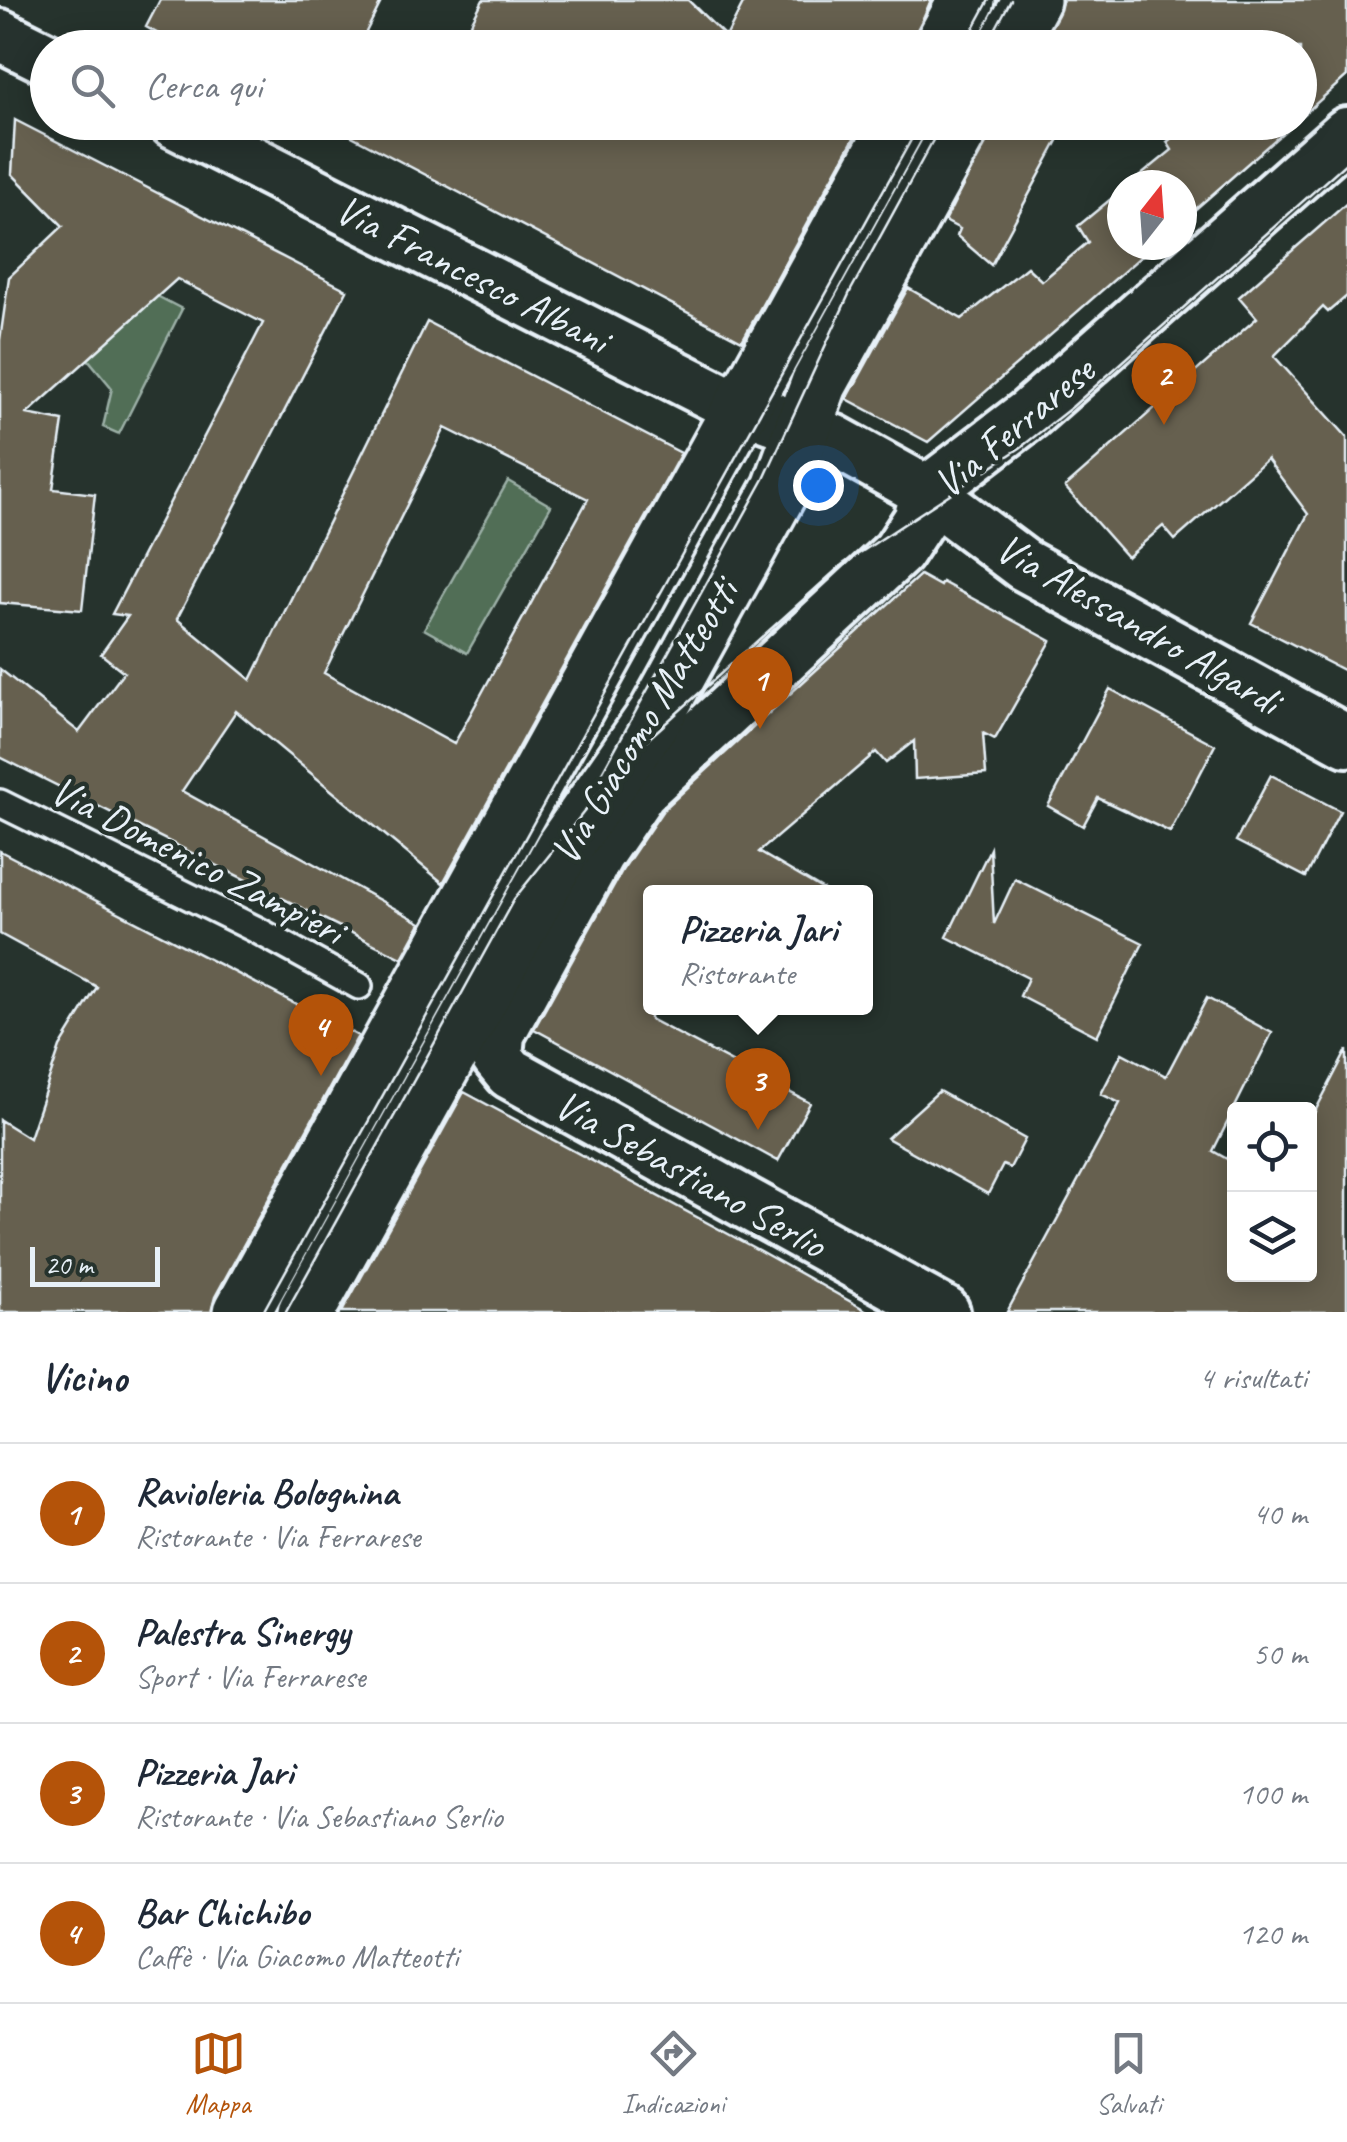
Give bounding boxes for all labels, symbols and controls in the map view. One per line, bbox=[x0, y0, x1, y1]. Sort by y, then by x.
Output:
search box bbox=[30, 30, 1317, 140]
icon: search bbox=[65, 58, 120, 113]
text: Cerca qui bbox=[145, 62, 262, 109]
north arrow bbox=[1107, 170, 1197, 260]
street label: Via Francesco Albani bbox=[327, 183, 622, 368]
pin: 2 bbox=[1132, 342, 1196, 425]
street label: Via Ferrarese bbox=[923, 343, 1107, 510]
your location bbox=[793, 460, 844, 511]
street label: Via Alessandro Algardi bbox=[987, 521, 1294, 730]
street label: Via Giacomo Matteotti bbox=[538, 565, 753, 874]
pin: 1 bbox=[728, 646, 792, 729]
street label: Via Domenico Zampieri bbox=[42, 764, 358, 959]
popup bbox=[643, 885, 873, 1015]
text: Pizzeria Jari bbox=[679, 906, 837, 953]
text: Ristorante bbox=[679, 953, 795, 994]
pin: 4 bbox=[288, 994, 354, 1076]
pin: 3 bbox=[726, 1048, 790, 1130]
street label: Via Sebastiano Serlio bbox=[545, 1078, 837, 1272]
map controls bbox=[1227, 1102, 1317, 1282]
button: locate bbox=[1227, 1102, 1317, 1192]
button: layers bbox=[1227, 1192, 1317, 1282]
scale bar bbox=[30, 1242, 160, 1286]
text: 20 m bbox=[45, 1247, 93, 1282]
text: Vicino bbox=[40, 1351, 127, 1404]
text: 4 risultati bbox=[1199, 1357, 1307, 1398]
text: Ravioleria Bolognina bbox=[135, 1469, 398, 1516]
text: 1 bbox=[65, 1493, 80, 1534]
text: 40 m bbox=[1253, 1493, 1307, 1534]
text: Ristorante · Via Ferrarese bbox=[135, 1516, 420, 1557]
text: Palestra Sinergy bbox=[135, 1609, 350, 1656]
text: 2 bbox=[65, 1633, 80, 1674]
text: 50 m bbox=[1253, 1633, 1307, 1674]
text: Sport · Via Ferrarese bbox=[135, 1656, 365, 1697]
text: Pizzeria Jari bbox=[135, 1749, 293, 1796]
text: 3 bbox=[65, 1773, 80, 1814]
text: 100 m bbox=[1238, 1773, 1307, 1814]
text: Ristorante · Via Sebastiano Serlio bbox=[135, 1796, 502, 1837]
text: Bar Chichibo bbox=[135, 1889, 309, 1936]
text: 4 bbox=[65, 1913, 80, 1954]
text: 120 m bbox=[1238, 1913, 1307, 1954]
text: Caffè · Via Giacomo Matteotti bbox=[135, 1936, 458, 1977]
tab: Mappa bbox=[186, 2026, 250, 2121]
tab: Indicazioni bbox=[622, 2026, 725, 2121]
tab: Salvati bbox=[1096, 2026, 1161, 2121]

